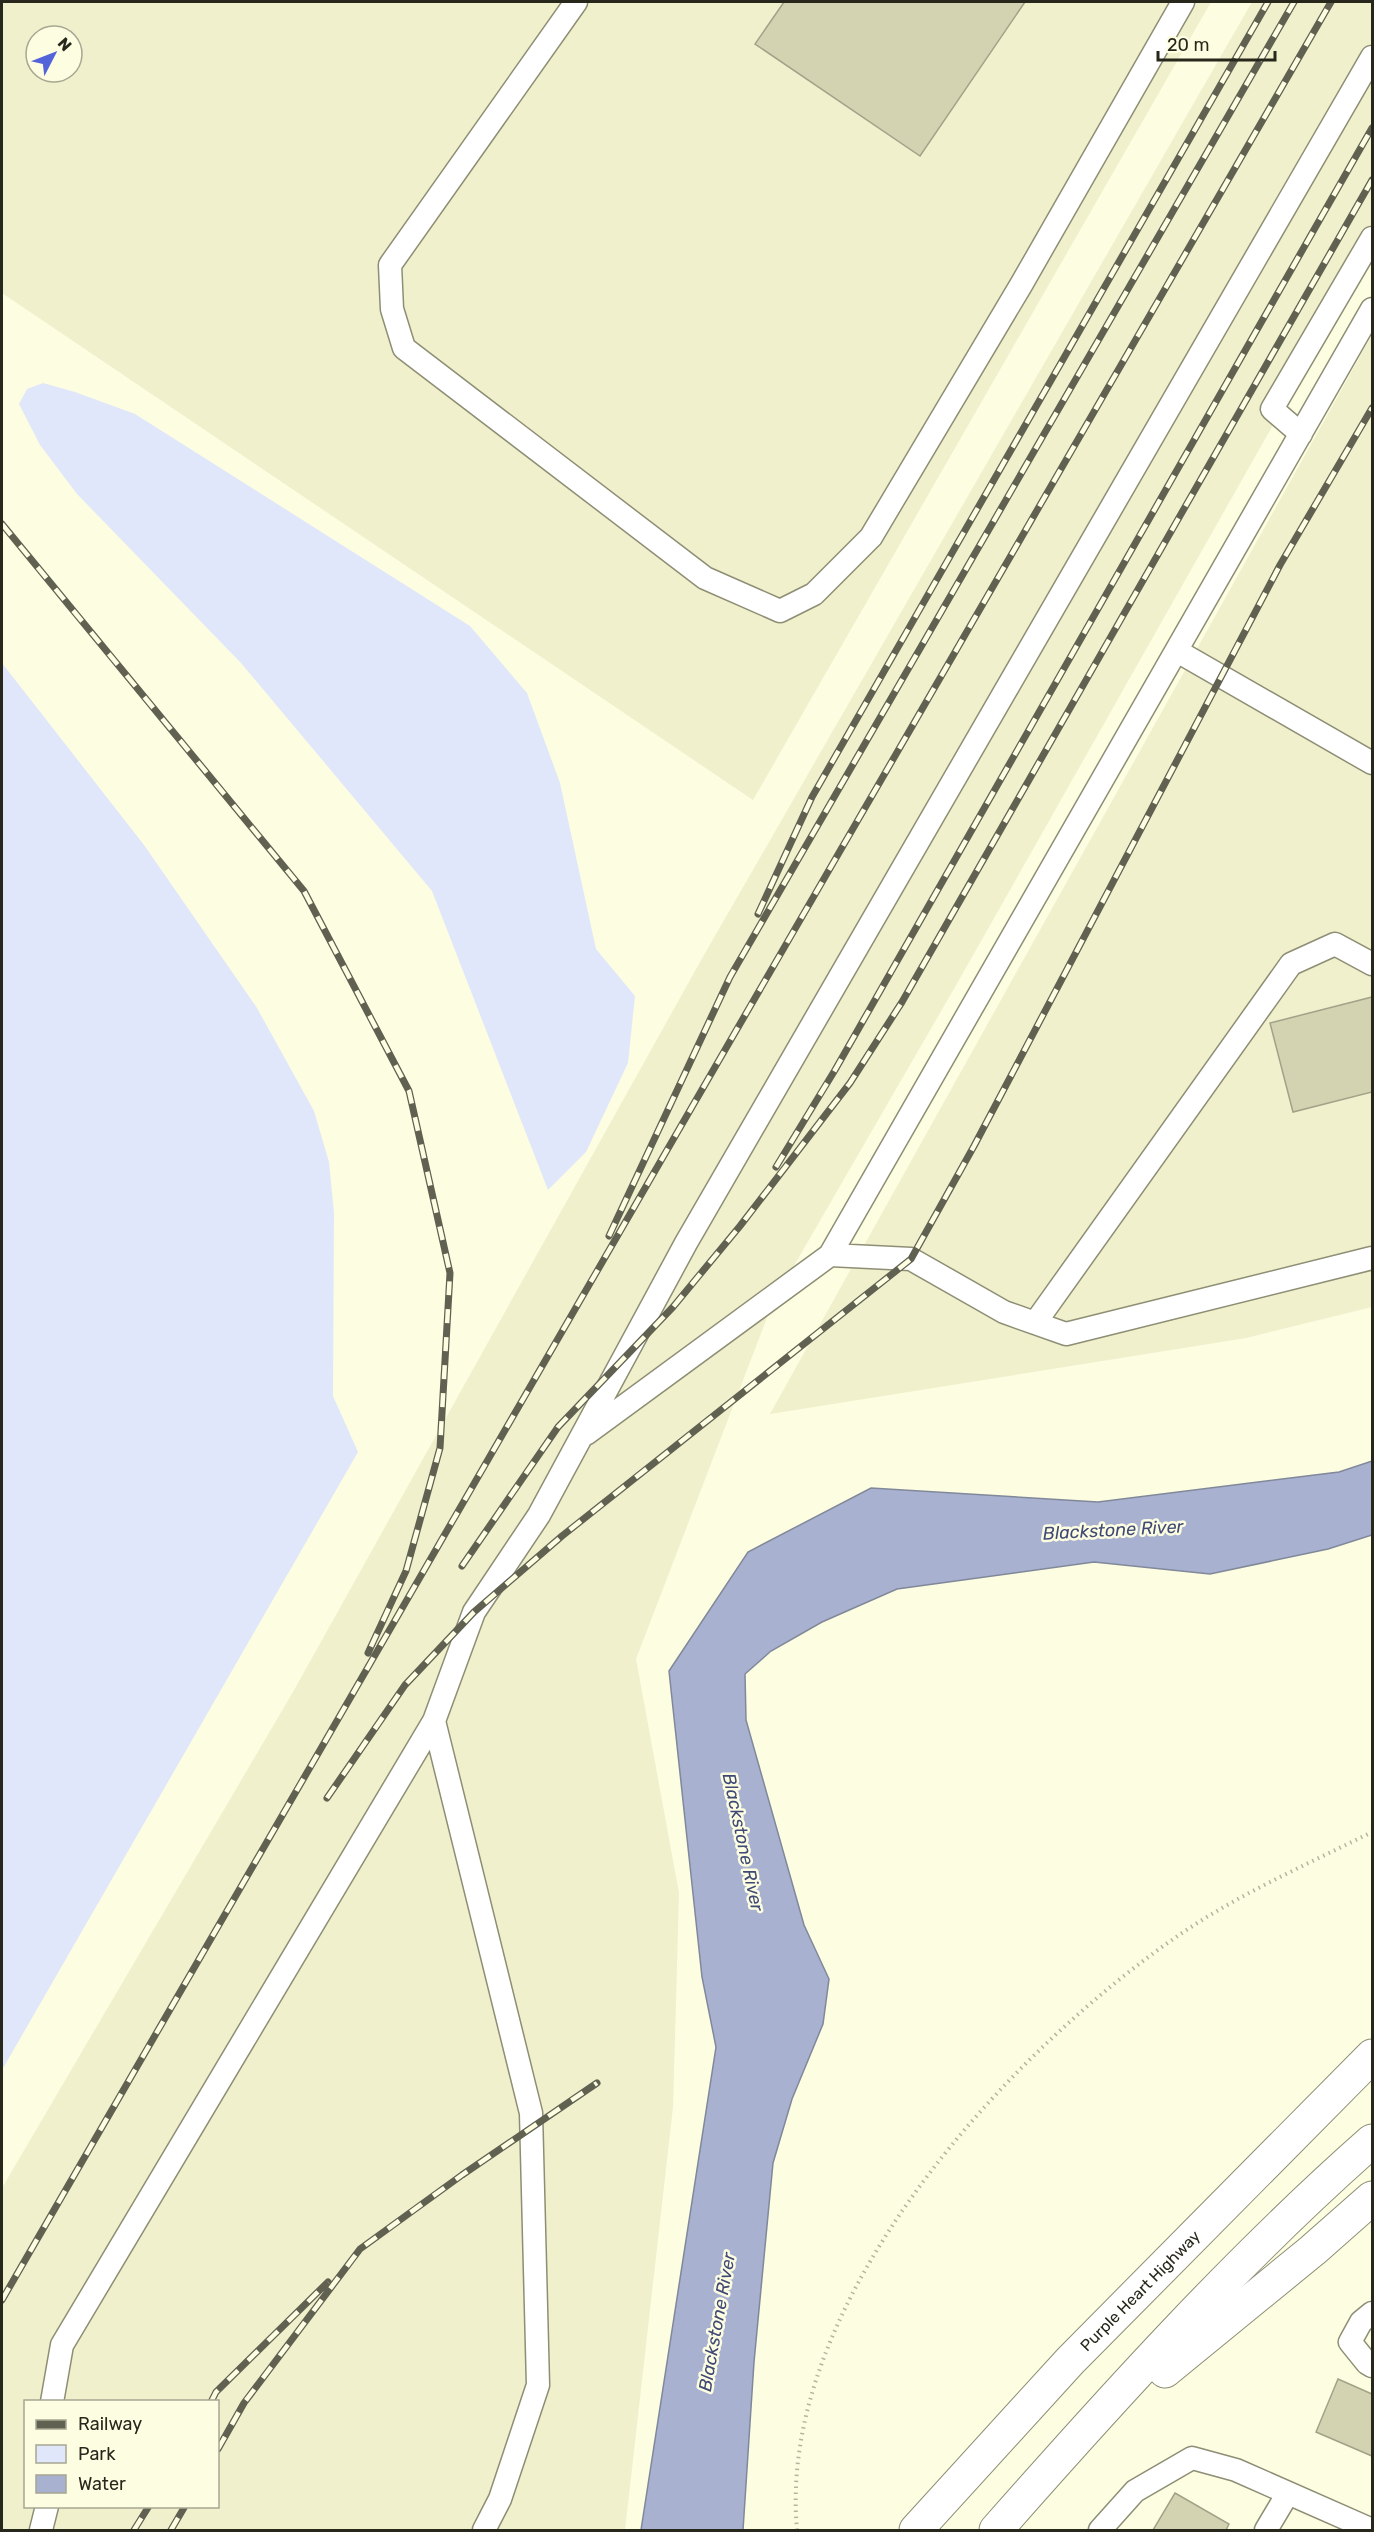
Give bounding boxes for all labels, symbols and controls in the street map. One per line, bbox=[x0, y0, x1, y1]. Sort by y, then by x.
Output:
north arrow bbox=[24, 24, 84, 84]
scale bar bbox=[1158, 24, 1275, 62]
text: N bbox=[54, 34, 76, 55]
text: 20 m bbox=[1167, 34, 1209, 56]
water label: Blackstone River bbox=[1042, 1515, 1185, 1545]
water label: Blackstone River bbox=[718, 1771, 769, 1914]
street label: Purple Heart Highway bbox=[1076, 2226, 1204, 2355]
water label: Blackstone River bbox=[694, 2250, 740, 2393]
legend bbox=[24, 2400, 219, 2508]
text: Railway bbox=[78, 2413, 142, 2435]
text: Park bbox=[78, 2443, 116, 2465]
text: Water bbox=[78, 2473, 126, 2495]

